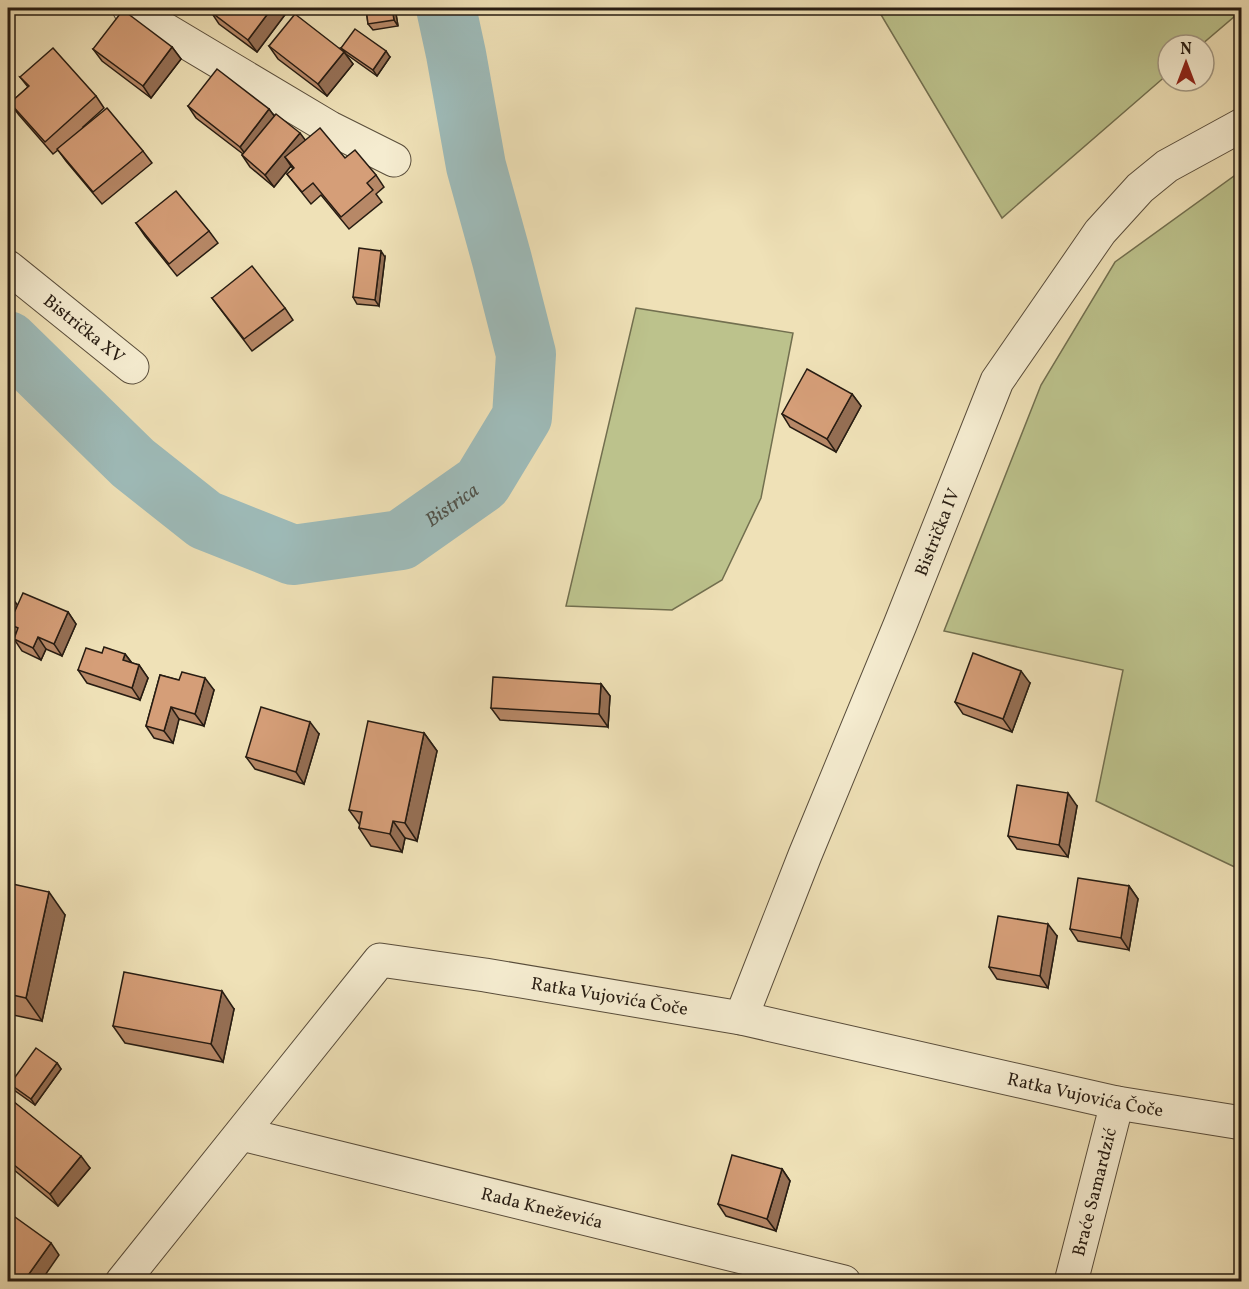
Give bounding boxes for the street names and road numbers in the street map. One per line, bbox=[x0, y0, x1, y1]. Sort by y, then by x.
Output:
street label: Bistrička XV bbox=[37, 289, 129, 370]
street label: Bistrička IV bbox=[910, 485, 967, 580]
street label: Ratka Vujovića Čoče bbox=[529, 972, 690, 1023]
street label: Ratka Vujovića Čoče bbox=[1005, 1068, 1165, 1124]
street label: Braće Samardzić bbox=[1067, 1125, 1124, 1259]
street label: Rada Kneževića bbox=[478, 1182, 605, 1236]

